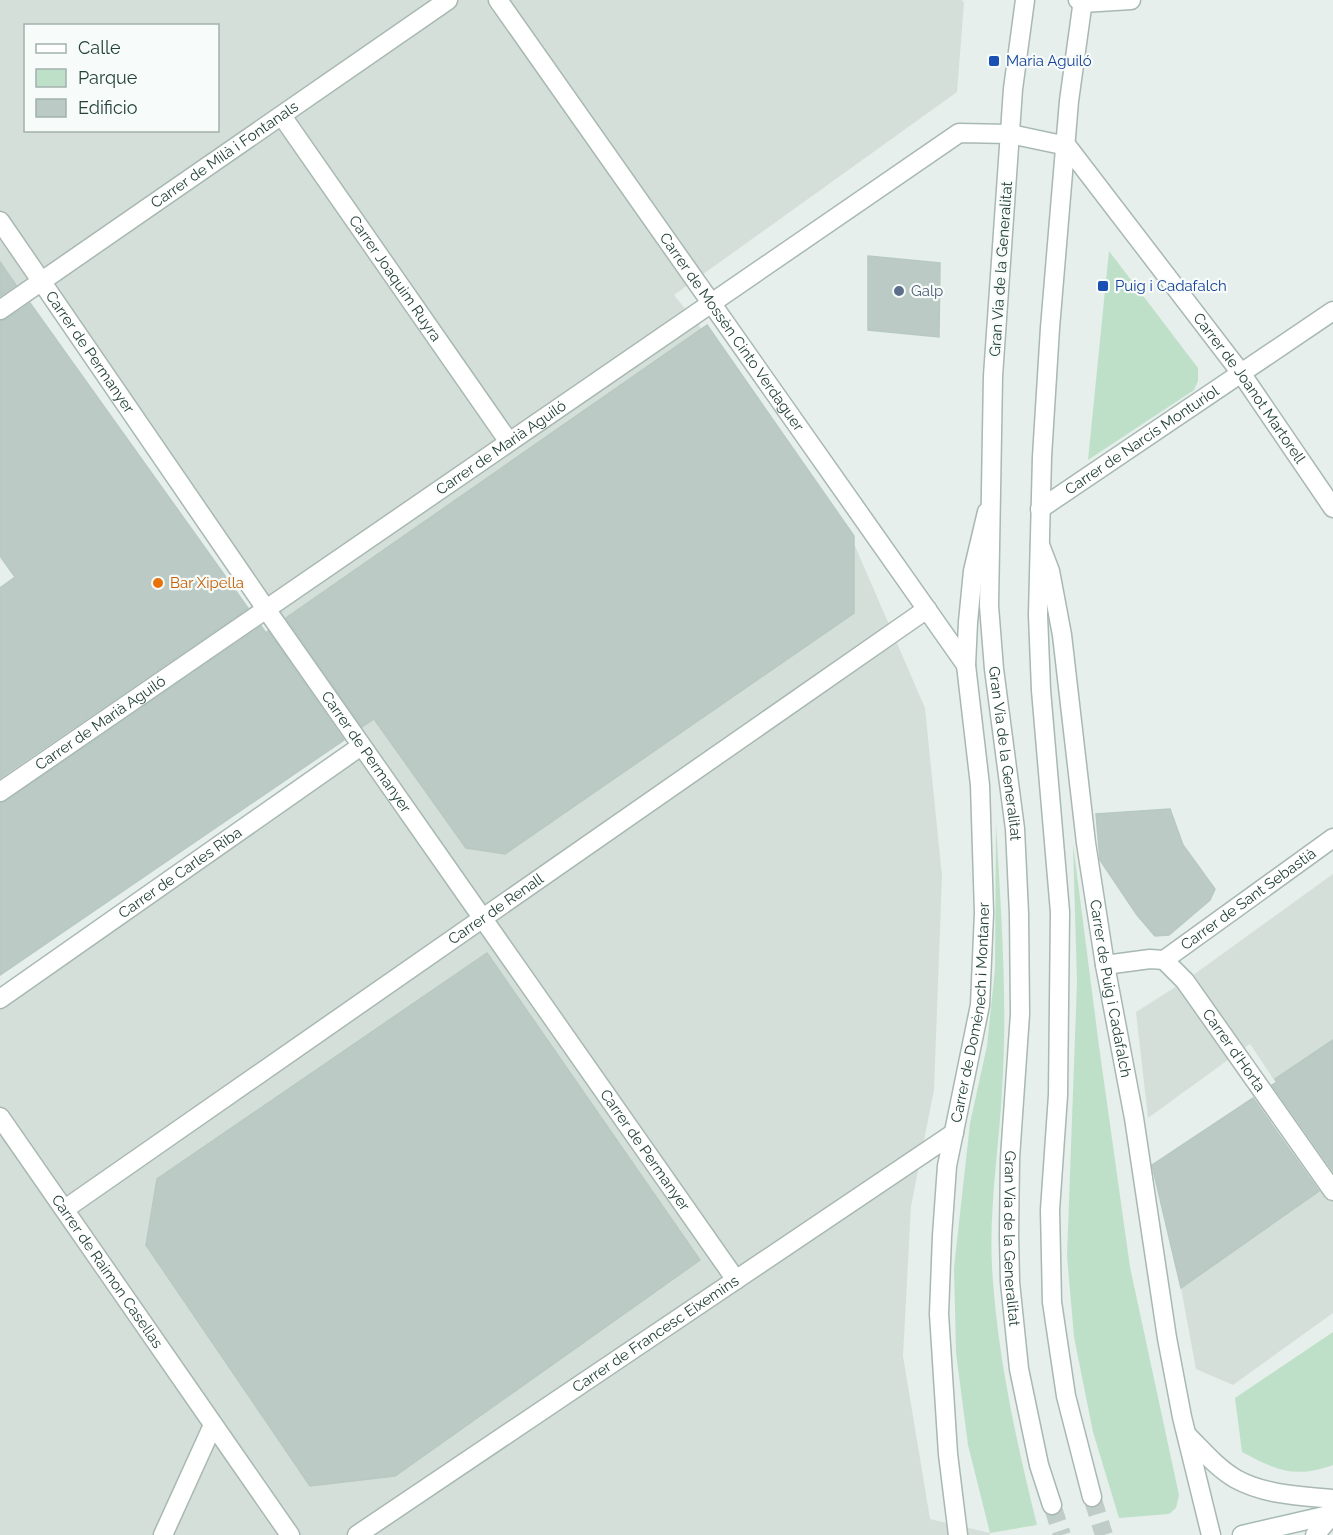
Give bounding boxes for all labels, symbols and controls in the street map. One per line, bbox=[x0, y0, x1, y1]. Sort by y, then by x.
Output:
legend bbox=[24, 24, 219, 132]
text: Calle bbox=[78, 37, 121, 58]
place label: Maria Aguiló bbox=[1006, 52, 1092, 70]
marker: Maria Aguiló bbox=[987, 54, 1001, 68]
text: Parque bbox=[78, 67, 138, 88]
text: Edificio bbox=[78, 97, 138, 118]
street label: Carrer de Milà i Fontanals bbox=[147, 97, 302, 212]
street label: Gran Via de la Generalitat bbox=[986, 181, 1016, 357]
street label: Carrer Joaquim Ruyra bbox=[345, 212, 445, 345]
street label: Carrer de Mossèn Cinto Verdaguer bbox=[656, 229, 808, 435]
place label: Puig i Cadafalch bbox=[1115, 277, 1227, 295]
marker: Puig i Cadafalch bbox=[1096, 279, 1110, 293]
place label: Galp bbox=[911, 282, 943, 300]
marker: Galp bbox=[892, 284, 906, 298]
street label: Carrer de Permanyer bbox=[42, 288, 138, 417]
street label: Carrer de Joanot Martorell bbox=[1189, 309, 1310, 468]
street label: Carrer de Narcís Monturiol bbox=[1062, 381, 1223, 498]
street label: Carrer de Marià Aguiló bbox=[432, 397, 570, 499]
place label: Bar Xipella bbox=[170, 574, 244, 592]
marker: Bar Xipella bbox=[151, 576, 165, 590]
street label: Gran Via de la Generalitat bbox=[985, 665, 1025, 841]
street label: Carrer de Marià Aguiló bbox=[32, 672, 169, 774]
street label: Carrer de Permanyer bbox=[317, 688, 415, 817]
street label: Carrer de Carles Riba bbox=[115, 823, 245, 922]
street label: Carrer de Sant Sebastià bbox=[1177, 844, 1319, 954]
street label: Carrer de Renall bbox=[445, 869, 548, 948]
street label: Carrer de Puig i Cadafalch bbox=[1086, 898, 1135, 1079]
street label: Carrer de Domènech i Montaner bbox=[947, 901, 993, 1124]
street label: Carrer d'Horta bbox=[1199, 1006, 1269, 1095]
street label: Carrer de Permanyer bbox=[596, 1086, 694, 1215]
street label: Gran Via de la Generalitat bbox=[1000, 1150, 1024, 1327]
street label: Carrer de Raimon Casellas bbox=[48, 1191, 167, 1352]
street label: Carrer de Francesc Eixemins bbox=[569, 1272, 742, 1396]

